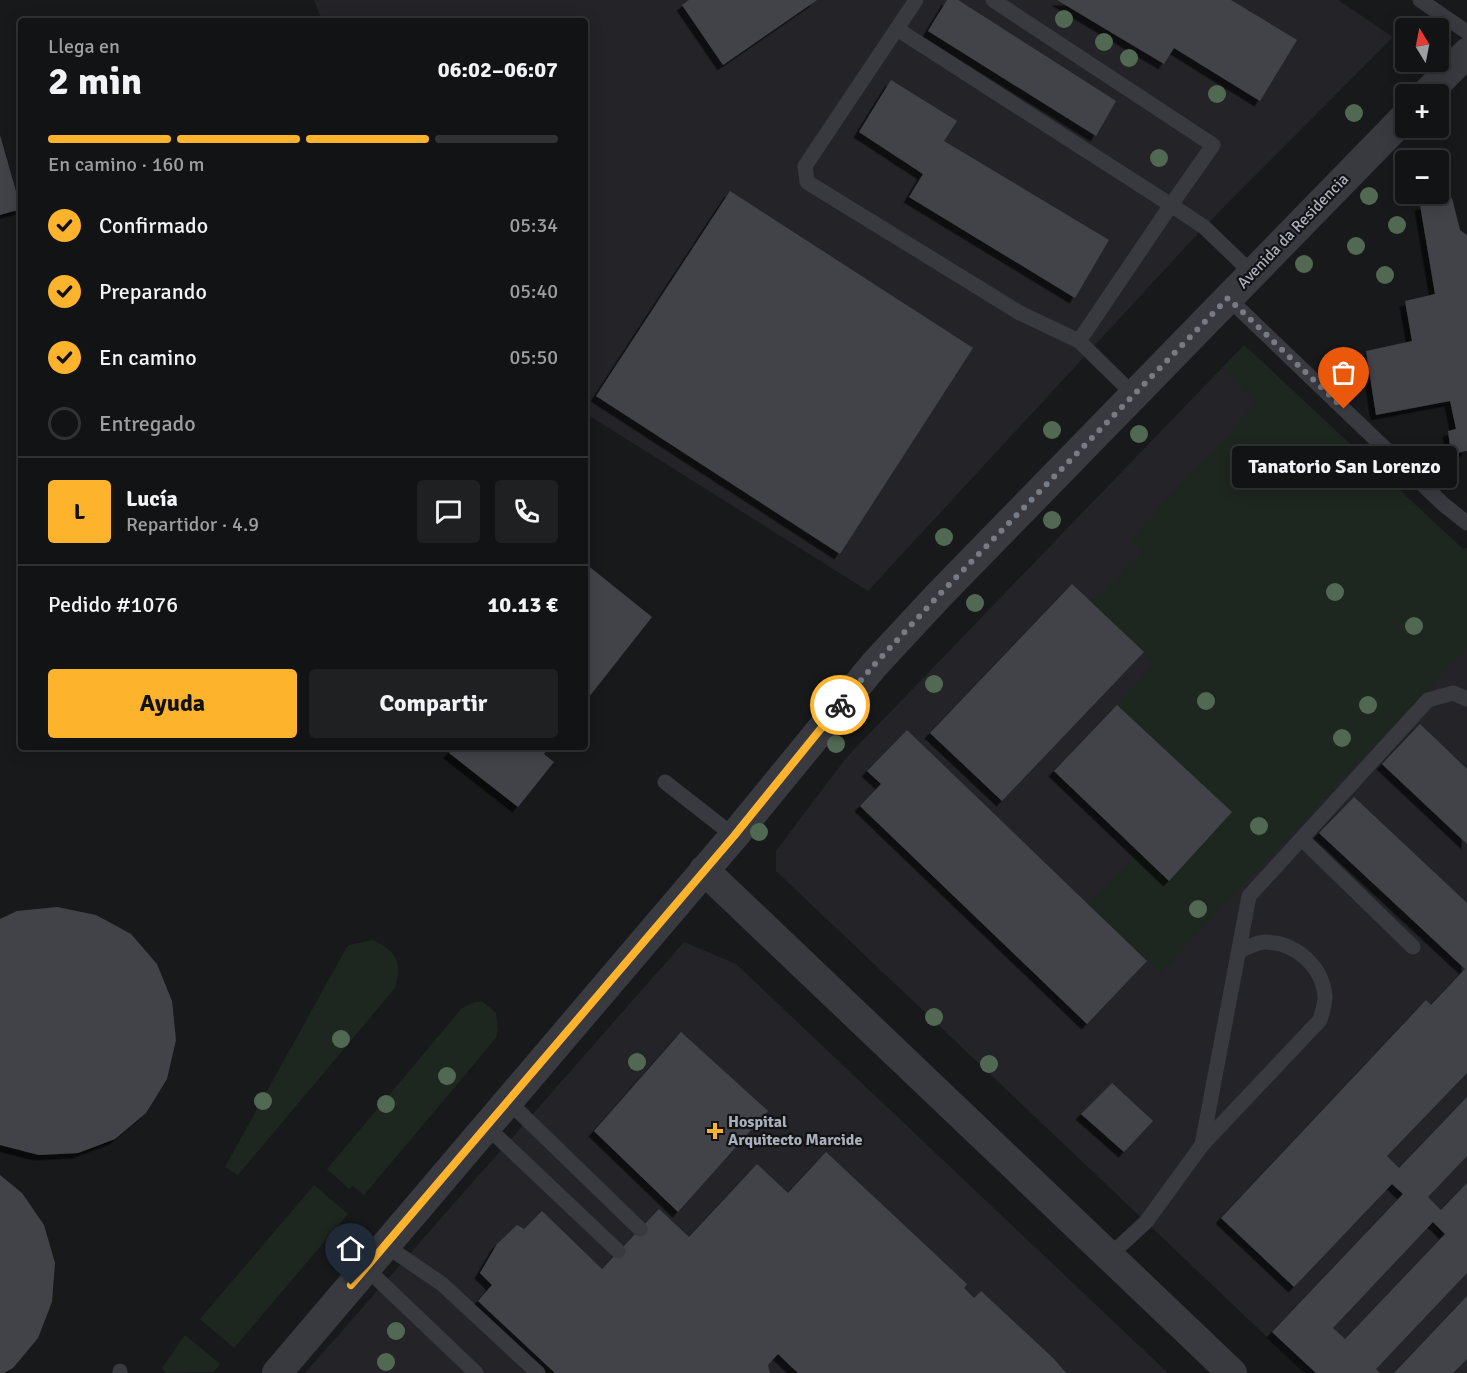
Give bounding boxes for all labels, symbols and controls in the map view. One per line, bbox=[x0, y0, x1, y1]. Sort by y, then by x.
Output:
north arrow bbox=[1395, 18, 1449, 72]
map controls bbox=[1395, 18, 1449, 204]
text: Llega en bbox=[48, 34, 120, 59]
text: 06:02–06:07 bbox=[438, 56, 558, 83]
text: 2 min bbox=[48, 57, 142, 105]
button: + bbox=[1395, 84, 1449, 138]
button: − bbox=[1395, 150, 1449, 204]
text: En camino · 160 m bbox=[48, 152, 205, 177]
street label: Avenida da Residencia bbox=[1233, 169, 1353, 293]
icon: check bbox=[48, 209, 81, 242]
text: Confirmado bbox=[99, 212, 208, 239]
text: 05:34 bbox=[509, 213, 558, 238]
icon: check bbox=[48, 275, 81, 308]
text: Preparando bbox=[99, 278, 207, 305]
text: 05:40 bbox=[509, 279, 558, 304]
icon: check bbox=[48, 341, 81, 374]
text: En camino bbox=[99, 344, 197, 371]
text: 05:50 bbox=[509, 345, 558, 370]
pin bbox=[1318, 347, 1369, 409]
icon: bag bbox=[1327, 356, 1360, 389]
text: Entregado bbox=[99, 410, 196, 437]
callout: Tanatorio San Lorenzo bbox=[1232, 445, 1456, 487]
text: Tanatorio San Lorenzo bbox=[1248, 454, 1441, 479]
button: chat bbox=[417, 480, 480, 543]
button: phone bbox=[495, 480, 558, 543]
text: Lucía bbox=[126, 485, 178, 512]
text: L bbox=[74, 498, 85, 525]
text: Repartidor · 4.9 bbox=[126, 512, 259, 537]
text: Pedido #1076 bbox=[48, 591, 178, 618]
text: 10.13 € bbox=[487, 591, 558, 618]
button: Ayuda bbox=[48, 669, 297, 738]
button: Compartir bbox=[309, 669, 558, 738]
courier bbox=[810, 675, 870, 735]
icon: bike bbox=[824, 689, 857, 722]
place label: Hospital Arquitecto Marcide bbox=[728, 1112, 862, 1150]
marker: Hospital Arquitecto Marcide bbox=[706, 1122, 724, 1140]
pin bbox=[325, 1223, 376, 1285]
icon: home bbox=[334, 1232, 367, 1265]

